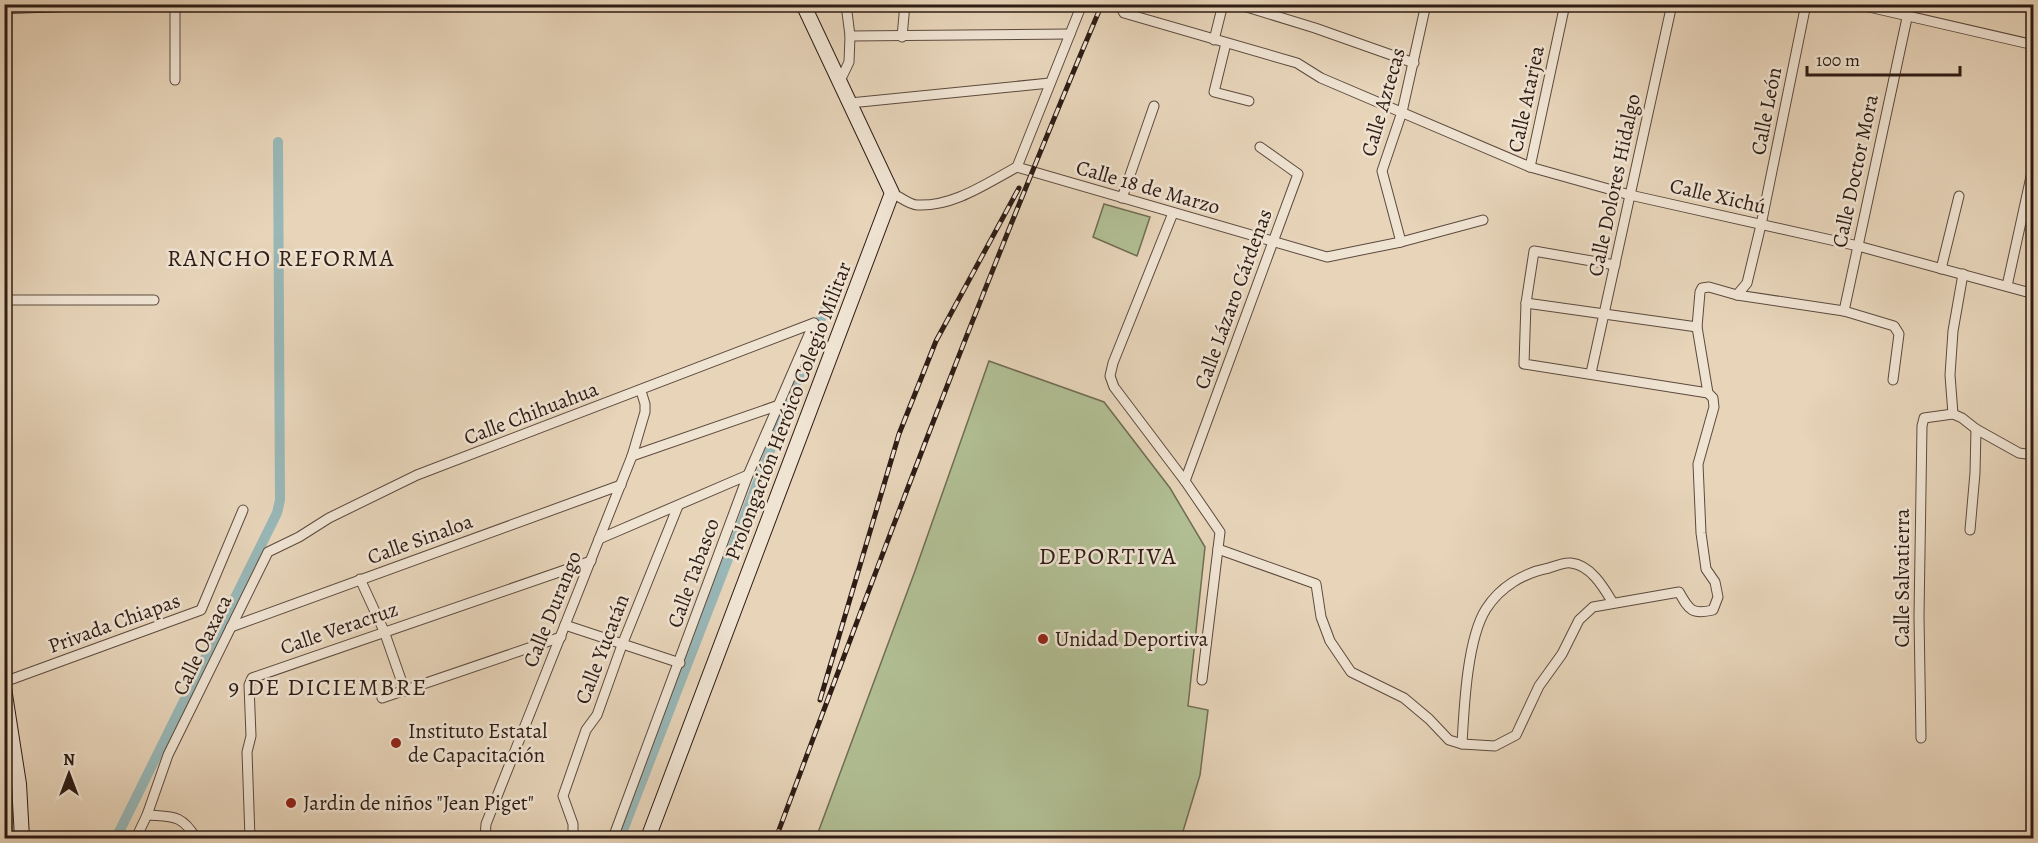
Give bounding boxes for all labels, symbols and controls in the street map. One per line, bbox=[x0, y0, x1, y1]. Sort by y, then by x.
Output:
scale bar bbox=[1807, 39, 1960, 77]
street label: Calle Atarjea bbox=[1501, 43, 1551, 155]
street label: Calle Aztecas bbox=[1354, 44, 1412, 160]
text: 100 m bbox=[1816, 48, 1860, 72]
street label: Calle León bbox=[1744, 65, 1788, 157]
street label: Calle Dolores Hidalgo bbox=[1581, 91, 1647, 279]
street label: Calle Doctor Mora bbox=[1825, 92, 1885, 250]
street label: Calle 18 de Marzo bbox=[1073, 153, 1223, 221]
street label: Calle Xichú bbox=[1667, 171, 1769, 221]
street label: Calle Lázaro Cárdenas bbox=[1187, 205, 1279, 393]
district label: RANCHO REFORMA bbox=[167, 242, 395, 274]
street label: Prolongación Heróico Colegio Militar bbox=[718, 258, 858, 564]
street label: Calle Chihuahua bbox=[460, 374, 602, 451]
street label: Calle Sinaloa bbox=[363, 507, 477, 571]
street label: Calle Salvatierra bbox=[1888, 508, 1916, 648]
street label: Calle Tabasco bbox=[660, 514, 726, 632]
district label: DEPORTIVA bbox=[1039, 540, 1177, 572]
street label: Calle Durango bbox=[516, 547, 588, 671]
street label: Privada Chiapas bbox=[44, 586, 184, 660]
street label: Calle Oaxaca bbox=[166, 590, 239, 700]
street label: Calle Yucatán bbox=[568, 590, 636, 708]
street label: Calle Veracruz bbox=[276, 595, 402, 661]
place label: Unidad Deportiva bbox=[1055, 625, 1208, 653]
marker: Unidad Deportiva bbox=[1036, 632, 1050, 646]
district label: 9 DE DICIEMBRE bbox=[228, 671, 428, 703]
place label: Instituto Estatal de Capacitación bbox=[408, 717, 547, 769]
marker: Instituto Estatal de Capacitación bbox=[389, 736, 403, 750]
north arrow bbox=[39, 744, 99, 804]
text: N bbox=[63, 749, 75, 771]
place label: Jardin de niños "Jean Piget" bbox=[303, 789, 534, 817]
marker: Jardin de niños "Jean Piget" bbox=[284, 796, 298, 810]

